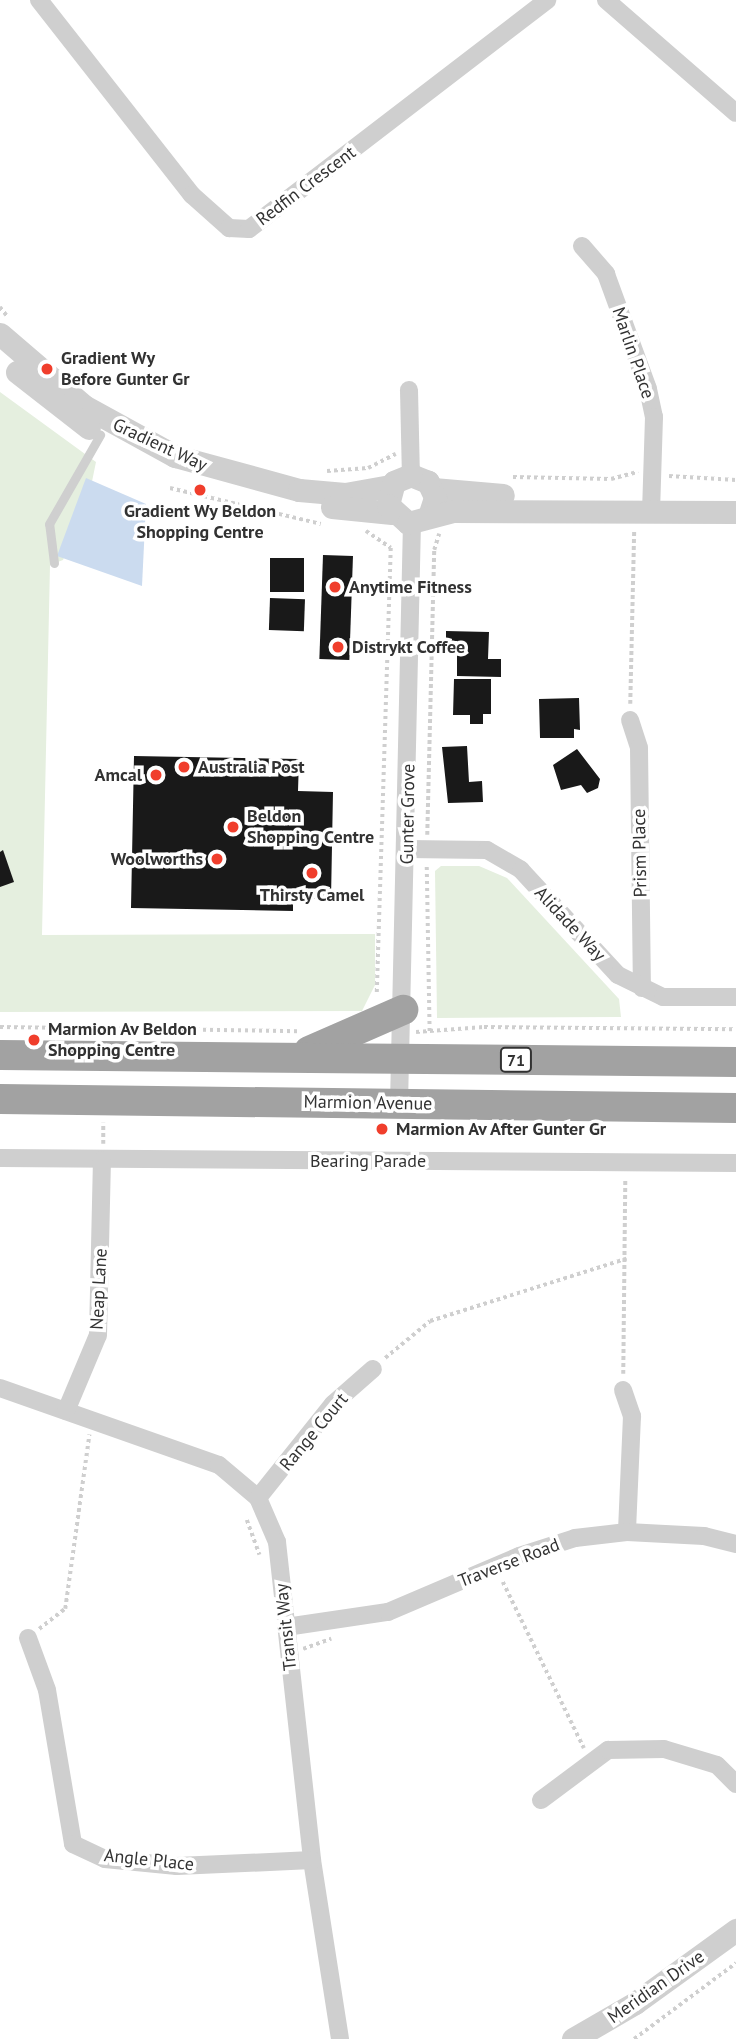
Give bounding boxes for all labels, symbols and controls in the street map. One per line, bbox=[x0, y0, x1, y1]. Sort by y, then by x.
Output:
street label: Redfin Crescent bbox=[252, 142, 360, 230]
street label: Marlin Place bbox=[607, 305, 659, 401]
place label: Gradient Wy Before Gunter Gr bbox=[61, 348, 190, 390]
marker: Gradient Wy Before Gunter Gr bbox=[39, 361, 55, 377]
street label: Gradient Way bbox=[109, 414, 211, 476]
marker: Gradient Wy Beldon Shopping Centre bbox=[192, 482, 208, 498]
place label: Gradient Wy Beldon Shopping Centre bbox=[123, 501, 277, 544]
place label: Anytime Fitness bbox=[349, 576, 472, 598]
marker: Anytime Fitness bbox=[327, 579, 343, 595]
place label: Distrykt Coffee bbox=[352, 636, 465, 658]
marker: Distrykt Coffee bbox=[330, 639, 346, 655]
place label: Australia Post bbox=[198, 756, 305, 778]
marker: Australia Post bbox=[176, 759, 192, 775]
street label: Gunter Grove bbox=[396, 763, 420, 865]
place label: Amcal bbox=[95, 764, 142, 786]
marker: Amcal bbox=[148, 767, 164, 783]
place label: Beldon Shopping Centre bbox=[247, 806, 374, 848]
street label: Prism Place bbox=[628, 809, 652, 897]
marker: Beldon Shopping Centre bbox=[225, 819, 241, 835]
place label: Woolworths bbox=[111, 848, 203, 870]
marker: Woolworths bbox=[209, 851, 225, 867]
marker: Thirsty Camel bbox=[304, 865, 320, 881]
street label: Alidade Way bbox=[530, 882, 610, 966]
place label: Thirsty Camel bbox=[259, 884, 365, 906]
place label: Marmion Av Beldon Shopping Centre bbox=[48, 1019, 198, 1062]
marker: Marmion Av Beldon Shopping Centre bbox=[26, 1032, 42, 1048]
road number: 71 bbox=[498, 1048, 534, 1072]
street label: Marmion Avenue bbox=[303, 1091, 433, 1115]
place label: Marmion Av After Gunter Gr bbox=[396, 1118, 609, 1140]
marker: Marmion Av After Gunter Gr bbox=[374, 1121, 390, 1137]
street label: Bearing Parade bbox=[310, 1150, 426, 1172]
street label: Neap Lane bbox=[86, 1248, 112, 1330]
street label: Range Court bbox=[275, 1389, 353, 1475]
street label: Traverse Road bbox=[455, 1534, 563, 1592]
street label: Transit Way bbox=[271, 1582, 301, 1672]
street label: Angle Place bbox=[103, 1845, 195, 1875]
street label: Meridian Drive bbox=[604, 1946, 708, 2028]

